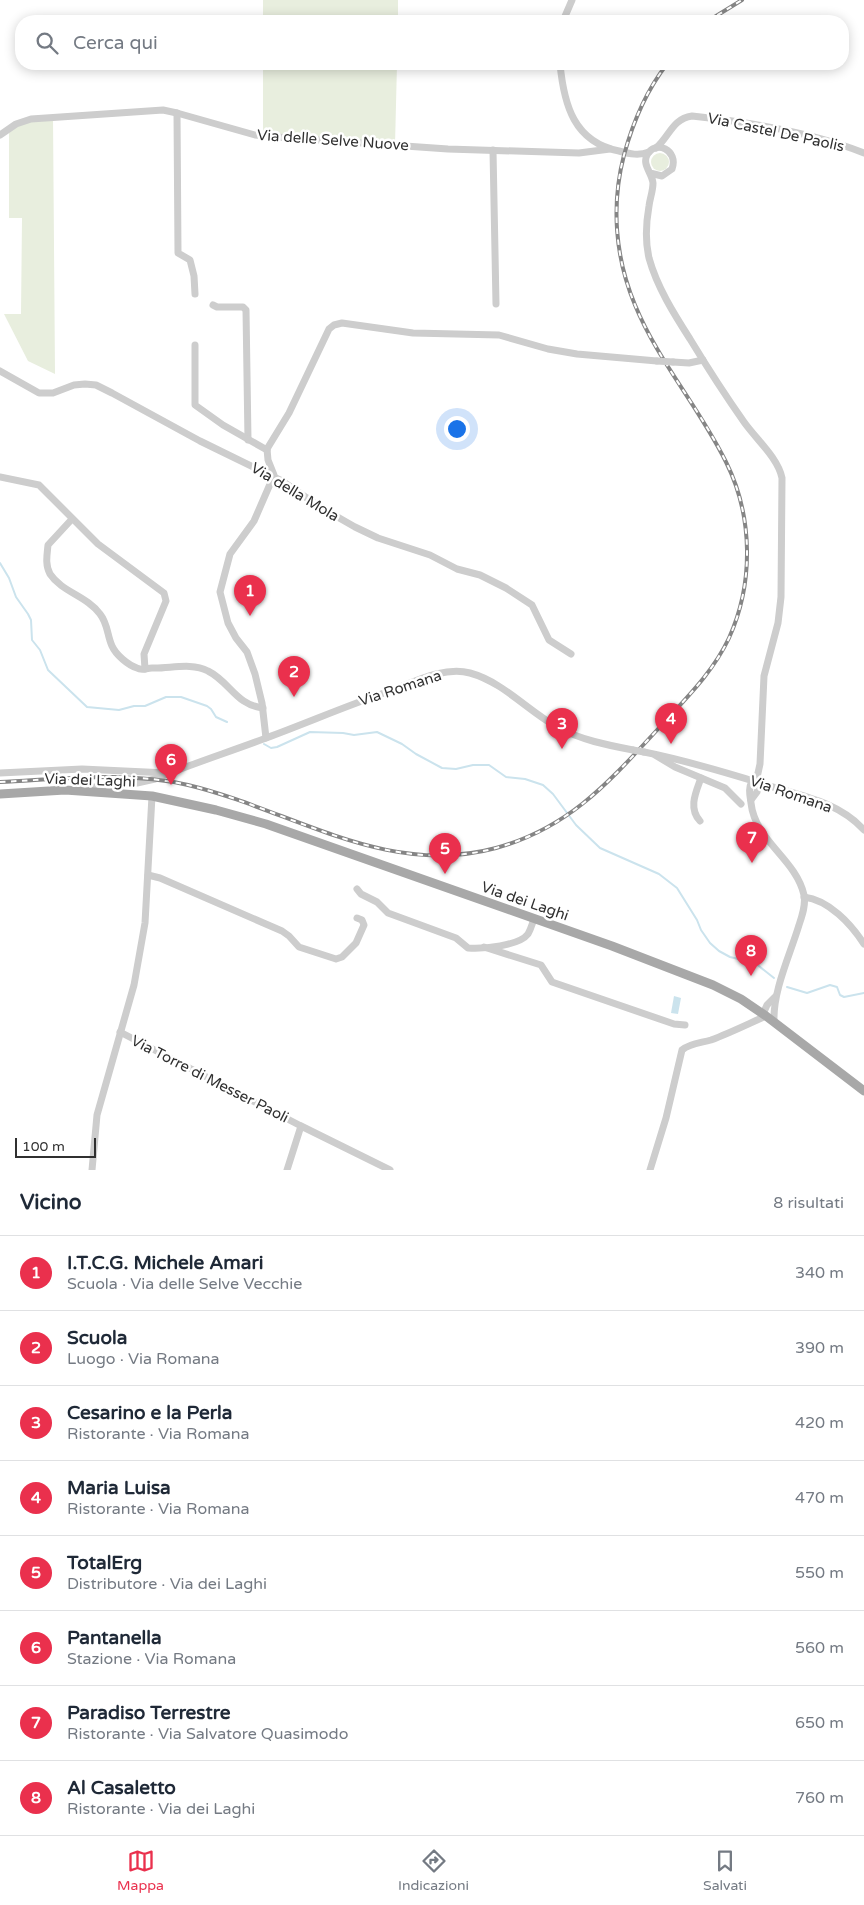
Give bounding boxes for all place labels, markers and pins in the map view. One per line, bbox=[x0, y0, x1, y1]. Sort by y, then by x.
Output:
pin: 1 bbox=[234, 575, 266, 616]
pin: 2 bbox=[278, 656, 310, 697]
pin: 4 bbox=[655, 703, 687, 744]
pin: 3 bbox=[546, 708, 578, 749]
pin: 6 bbox=[155, 744, 187, 785]
pin: 7 bbox=[736, 822, 768, 863]
pin: 5 bbox=[429, 833, 461, 874]
pin: 8 bbox=[735, 935, 767, 976]

